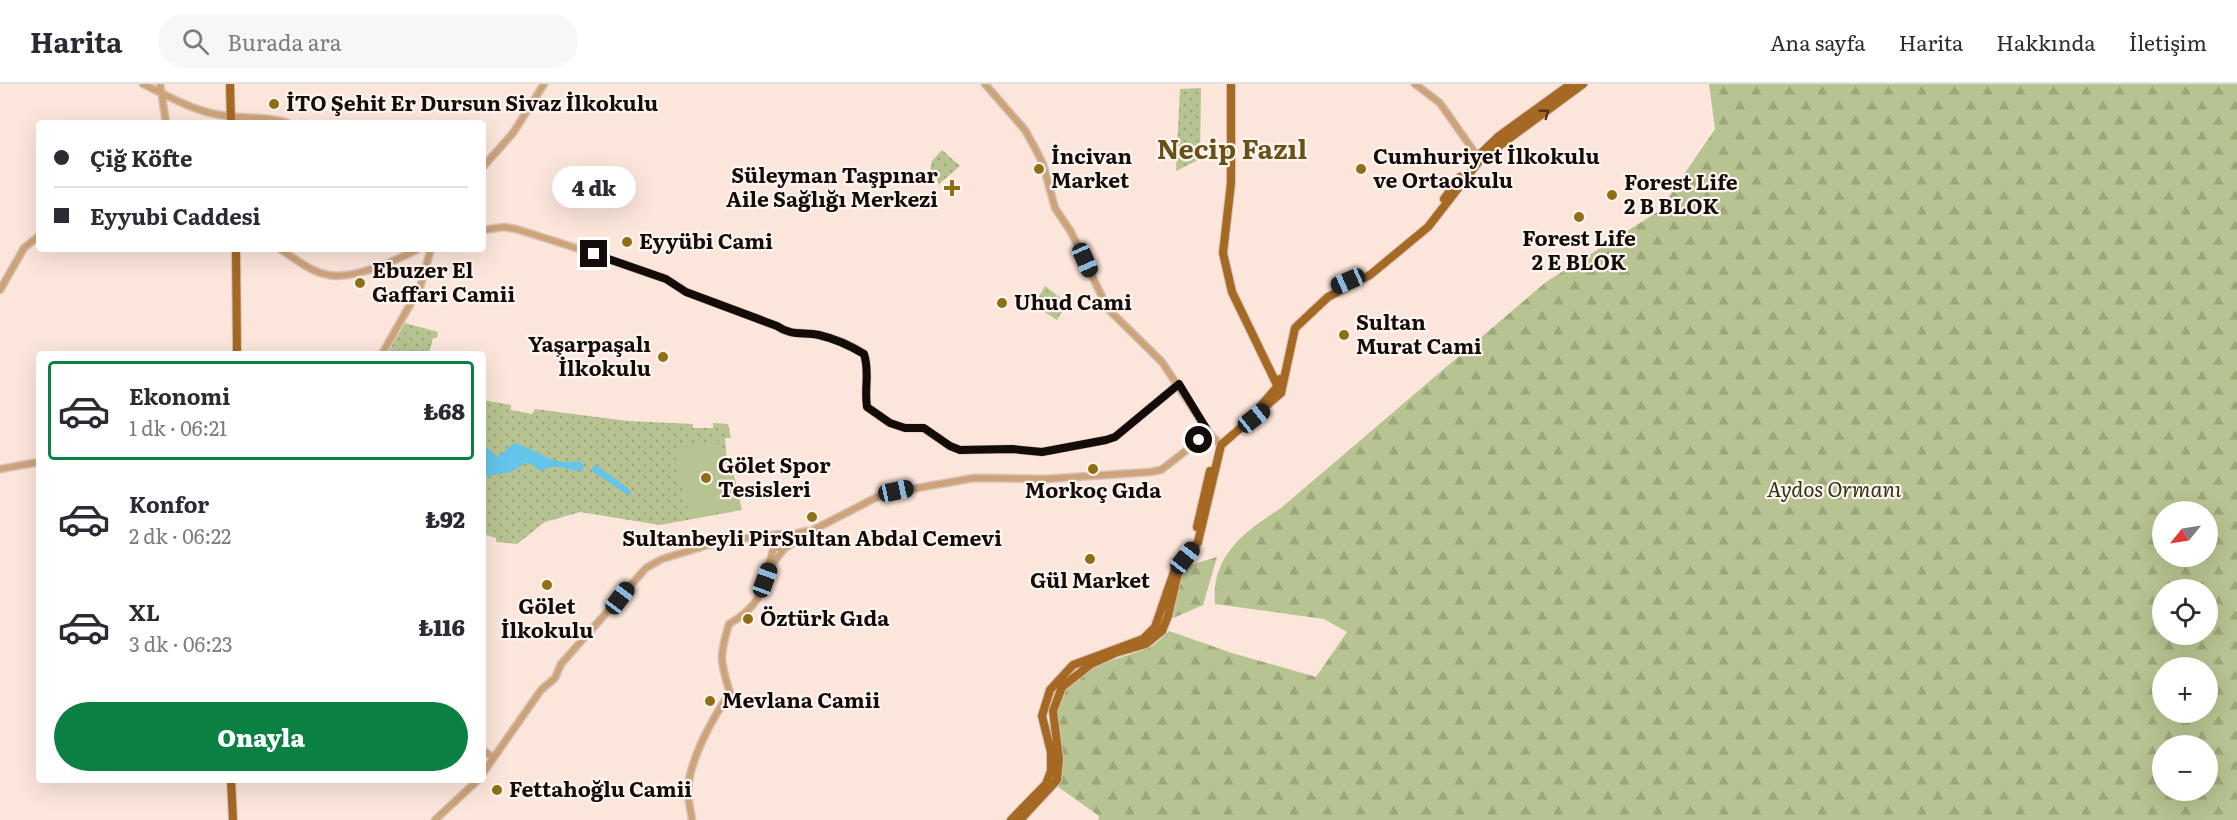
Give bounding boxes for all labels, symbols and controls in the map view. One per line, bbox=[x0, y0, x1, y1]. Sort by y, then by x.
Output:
search box bbox=[158, 14, 578, 68]
text: Harita bbox=[30, 20, 122, 62]
icon: search bbox=[179, 25, 212, 58]
text: Burada ara bbox=[227, 25, 342, 58]
text: Ana sayfa bbox=[1770, 26, 1866, 57]
text: Harita bbox=[1899, 26, 1963, 57]
text: Hakkında bbox=[1996, 26, 2096, 57]
text: İletişim bbox=[2129, 26, 2207, 57]
place label: İTO Şehit Er Dursun Sivaz İlkokulu bbox=[286, 86, 658, 117]
marker: İTO Şehit Er Dursun Sivaz İlkokulu bbox=[267, 97, 281, 111]
one-way arrow bbox=[1538, 109, 1549, 120]
district label: Necip Fazıl bbox=[1157, 127, 1307, 167]
place label: İncivan Market bbox=[1051, 139, 1132, 194]
place label: Cumhuriyet İlkokulu ve Ortaokulu bbox=[1373, 139, 1600, 194]
text: Çiğ Köfte bbox=[90, 141, 193, 174]
place label: Süleyman Taşpınar Aile Sağlığı Merkezi bbox=[726, 158, 939, 213]
marker: İncivan Market bbox=[1032, 162, 1046, 176]
marker: Cumhuriyet İlkokulu ve Ortaokulu bbox=[1354, 162, 1368, 176]
place label: Forest Life 2 B BLOK bbox=[1624, 165, 1738, 220]
callout: 4 dk bbox=[552, 167, 636, 209]
text: 4 dk bbox=[572, 172, 616, 202]
marker: Süleyman Taşpınar Aile Sağlığı Merkezi bbox=[943, 179, 961, 197]
marker: Forest Life 2 B BLOK bbox=[1605, 188, 1619, 202]
text: Eyyubi Caddesi bbox=[90, 199, 261, 232]
marker: Forest Life 2 E BLOK bbox=[1572, 210, 1586, 224]
place label: Forest Life 2 E BLOK bbox=[1522, 221, 1636, 276]
place label: Eyyübi Cami bbox=[639, 224, 773, 255]
marker: Eyyübi Cami bbox=[620, 235, 634, 249]
route end bbox=[580, 240, 607, 267]
car bbox=[1069, 240, 1101, 280]
place label: Ebuzer El Gaffari Camii bbox=[372, 253, 515, 308]
car bbox=[1328, 265, 1368, 297]
marker: Ebuzer El Gaffari Camii bbox=[353, 276, 367, 290]
place label: Uhud Cami bbox=[1014, 285, 1132, 316]
marker: Uhud Cami bbox=[995, 296, 1009, 310]
place label: Sultan Murat Cami bbox=[1356, 305, 1482, 360]
place label: Yaşarpaşalı İlkokulu bbox=[528, 327, 651, 382]
marker: Sultan Murat Cami bbox=[1337, 328, 1351, 342]
marker: Yaşarpaşalı İlkokulu bbox=[656, 350, 670, 364]
text: Ekonomi bbox=[129, 379, 230, 412]
icon: car bbox=[57, 384, 111, 438]
text: ₺68 bbox=[424, 394, 465, 427]
car bbox=[1234, 400, 1274, 436]
text: 1 dk · 06:21 bbox=[129, 412, 227, 442]
route start bbox=[1185, 426, 1212, 453]
place label: Gölet Spor Tesisleri bbox=[718, 448, 831, 503]
marker: Morkoç Gıda bbox=[1086, 462, 1100, 476]
marker: Gölet Spor Tesisleri bbox=[699, 471, 713, 485]
park label: Aydos Ormanı bbox=[1767, 472, 1902, 503]
place label: Morkoç Gıda bbox=[1025, 473, 1162, 504]
car bbox=[877, 478, 915, 504]
text: Konfor bbox=[129, 487, 209, 520]
icon: car bbox=[57, 492, 111, 546]
north arrow bbox=[2152, 501, 2218, 567]
map controls bbox=[2152, 501, 2218, 801]
text: ₺92 bbox=[425, 502, 465, 535]
marker: Sultanbeyli PirSultan Abdal Cemevi bbox=[805, 510, 819, 524]
text: 2 dk · 06:22 bbox=[129, 520, 231, 550]
place label: Sultanbeyli PirSultan Abdal Cemevi bbox=[622, 521, 1002, 552]
car bbox=[1167, 538, 1203, 578]
marker: Gül Market bbox=[1083, 552, 1097, 566]
car bbox=[750, 560, 780, 600]
place label: Gül Market bbox=[1030, 563, 1151, 594]
marker: Gölet İlkokulu bbox=[540, 578, 554, 592]
car bbox=[602, 578, 638, 618]
button: locate bbox=[2152, 579, 2218, 645]
place label: Gölet İlkokulu bbox=[501, 589, 593, 644]
text: XL bbox=[129, 595, 160, 628]
icon: car bbox=[57, 600, 111, 654]
place label: Öztürk Gıda bbox=[760, 601, 890, 632]
text: ₺116 bbox=[419, 610, 465, 643]
marker: Öztürk Gıda bbox=[741, 612, 755, 626]
text: 3 dk · 06:23 bbox=[129, 628, 233, 658]
button: + bbox=[2152, 657, 2218, 723]
place label: Mevlana Camii bbox=[722, 683, 880, 714]
marker: Mevlana Camii bbox=[703, 694, 717, 708]
button: Onayla bbox=[54, 702, 468, 771]
button: − bbox=[2152, 735, 2218, 801]
place label: Fettahoğlu Camii bbox=[509, 772, 692, 803]
marker: Fettahoğlu Camii bbox=[490, 783, 504, 797]

